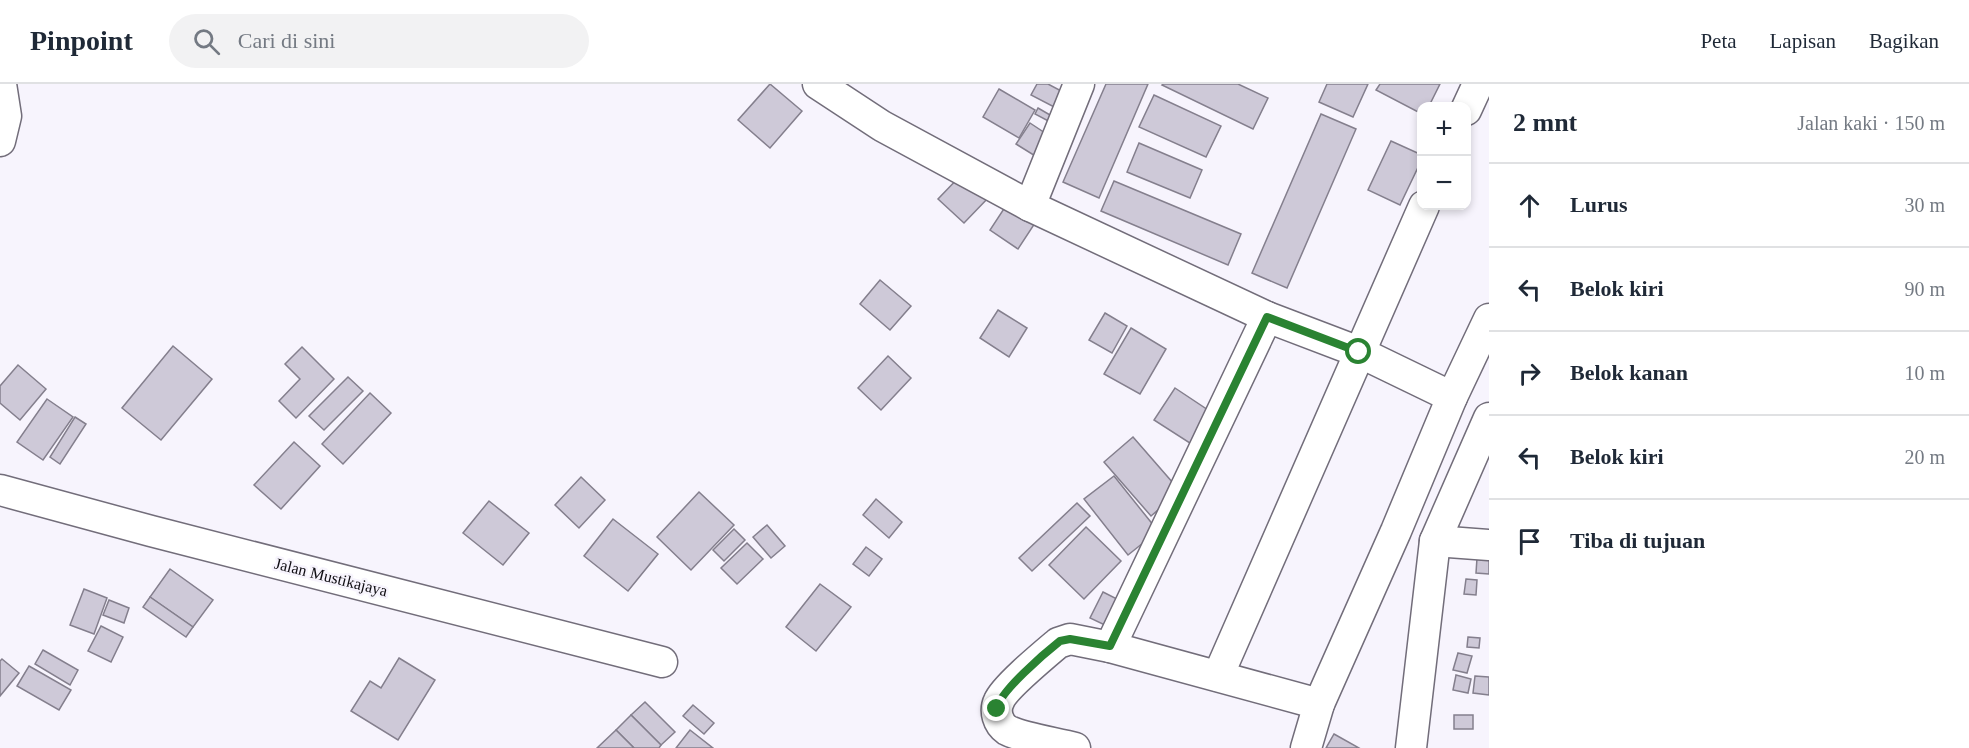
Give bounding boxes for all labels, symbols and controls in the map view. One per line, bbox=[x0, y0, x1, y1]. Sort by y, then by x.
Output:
search box bbox=[169, 14, 589, 68]
text: Pinpoint bbox=[30, 25, 133, 56]
icon: search bbox=[190, 25, 223, 58]
text: Cari di sini bbox=[238, 28, 335, 53]
text: Peta bbox=[1700, 29, 1737, 53]
text: Lapisan bbox=[1770, 29, 1836, 53]
text: Bagikan bbox=[1869, 29, 1939, 53]
map controls bbox=[1417, 102, 1471, 210]
button: + bbox=[1417, 102, 1471, 156]
text: 2 mnt bbox=[1513, 108, 1577, 137]
text: Jalan kaki · 150 m bbox=[1797, 112, 1945, 134]
button: − bbox=[1417, 156, 1471, 210]
icon: ahead bbox=[1513, 189, 1546, 222]
text: Lurus bbox=[1570, 192, 1627, 217]
text: 30 m bbox=[1904, 194, 1945, 216]
icon: left bbox=[1513, 273, 1546, 306]
text: Belok kiri bbox=[1570, 276, 1664, 301]
text: 90 m bbox=[1904, 278, 1945, 300]
route start bbox=[1345, 338, 1371, 364]
icon: right bbox=[1513, 357, 1546, 390]
text: Belok kanan bbox=[1570, 360, 1688, 385]
text: 10 m bbox=[1904, 362, 1945, 384]
icon: left bbox=[1513, 441, 1546, 474]
text: Belok kiri bbox=[1570, 444, 1664, 469]
text: 20 m bbox=[1904, 446, 1945, 468]
icon: arrive bbox=[1513, 525, 1546, 558]
text: Tiba di tujuan bbox=[1570, 528, 1705, 553]
street label: Jalan Mustikajaya bbox=[272, 555, 389, 600]
route end bbox=[983, 695, 1009, 721]

